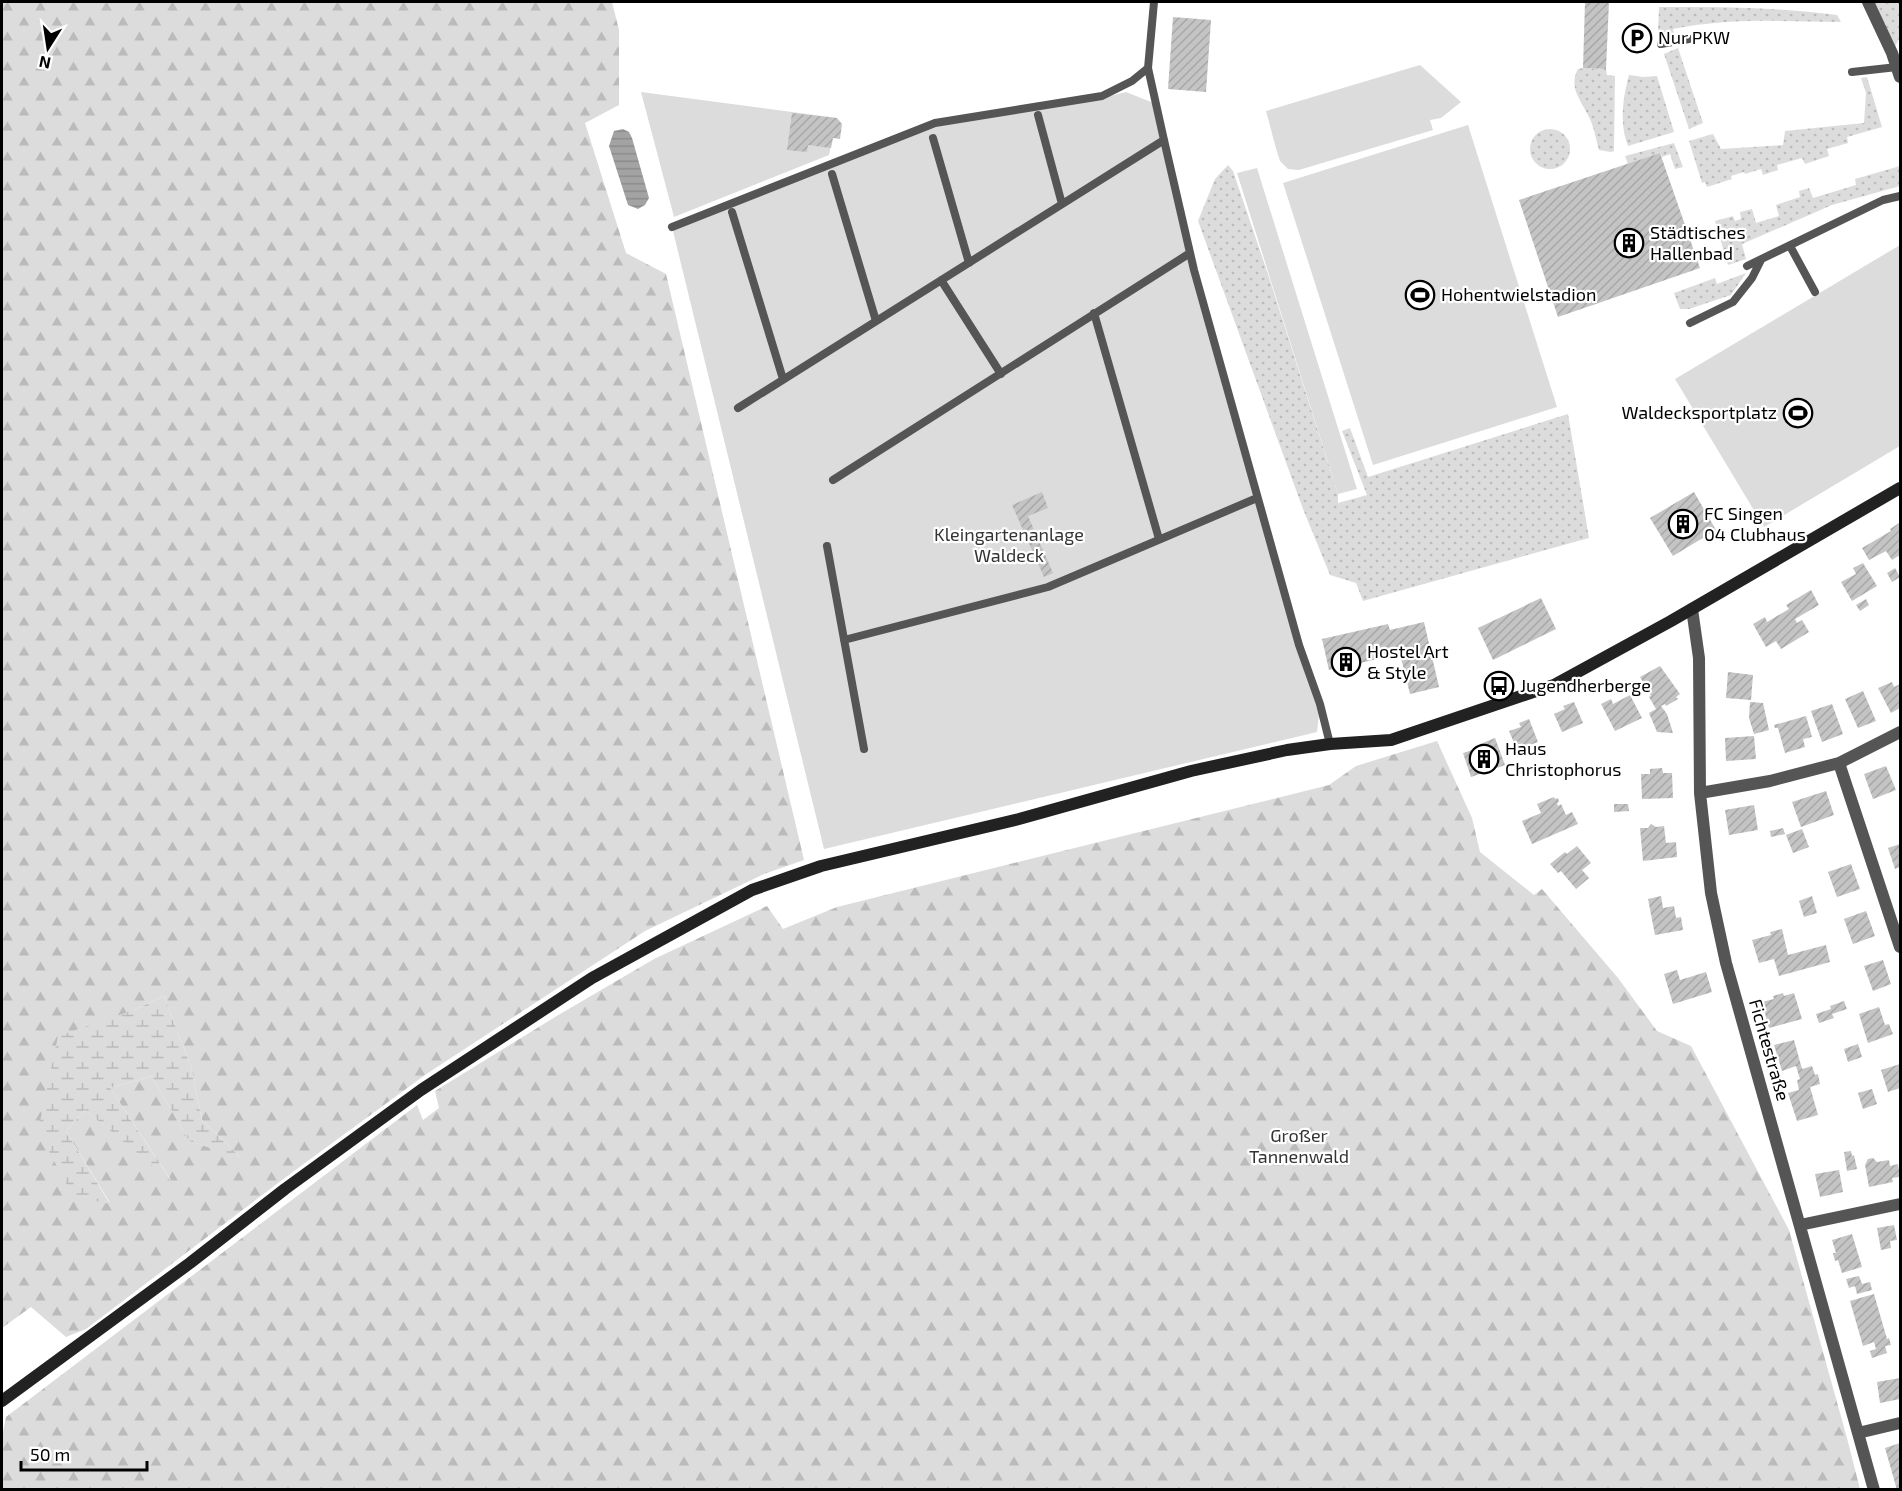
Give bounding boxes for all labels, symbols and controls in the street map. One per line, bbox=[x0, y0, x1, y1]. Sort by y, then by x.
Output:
north arrow bbox=[18, 18, 78, 78]
parking icon: Nur PKW bbox=[1621, 22, 1653, 54]
place label: Nur PKW bbox=[1658, 26, 1730, 48]
text: N bbox=[37, 53, 52, 74]
place label: Städtisches Hallenbad bbox=[1650, 221, 1746, 264]
building icon: Städtisches Hallenbad bbox=[1613, 227, 1645, 259]
sports icon: Hohentwielstadion bbox=[1404, 279, 1436, 311]
place label: Hohentwielstadion bbox=[1441, 283, 1596, 305]
sports icon: Waldecksportplatz bbox=[1782, 397, 1814, 429]
place label: Waldecksportplatz bbox=[1621, 401, 1777, 423]
place label: FC Singen 04 Clubhaus bbox=[1704, 502, 1806, 545]
building icon: FC Singen 04 Clubhaus bbox=[1667, 508, 1699, 540]
park label: Kleingartenanlage Waldeck bbox=[934, 523, 1084, 566]
place label: Hostel Art & Style bbox=[1367, 640, 1449, 683]
building icon: Hostel Art & Style bbox=[1330, 646, 1362, 678]
bus stop icon: Jugendherberge bbox=[1483, 670, 1515, 702]
place label: Jugendherberge bbox=[1520, 674, 1651, 696]
place label: Haus Christophorus bbox=[1505, 737, 1621, 780]
building icon: Haus Christophorus bbox=[1468, 743, 1500, 775]
street label: Fichtestraße bbox=[1745, 996, 1795, 1103]
park label: Großer Tannenwald bbox=[1249, 1124, 1349, 1167]
scale bar bbox=[21, 1434, 147, 1472]
text: 50 m bbox=[30, 1443, 70, 1465]

